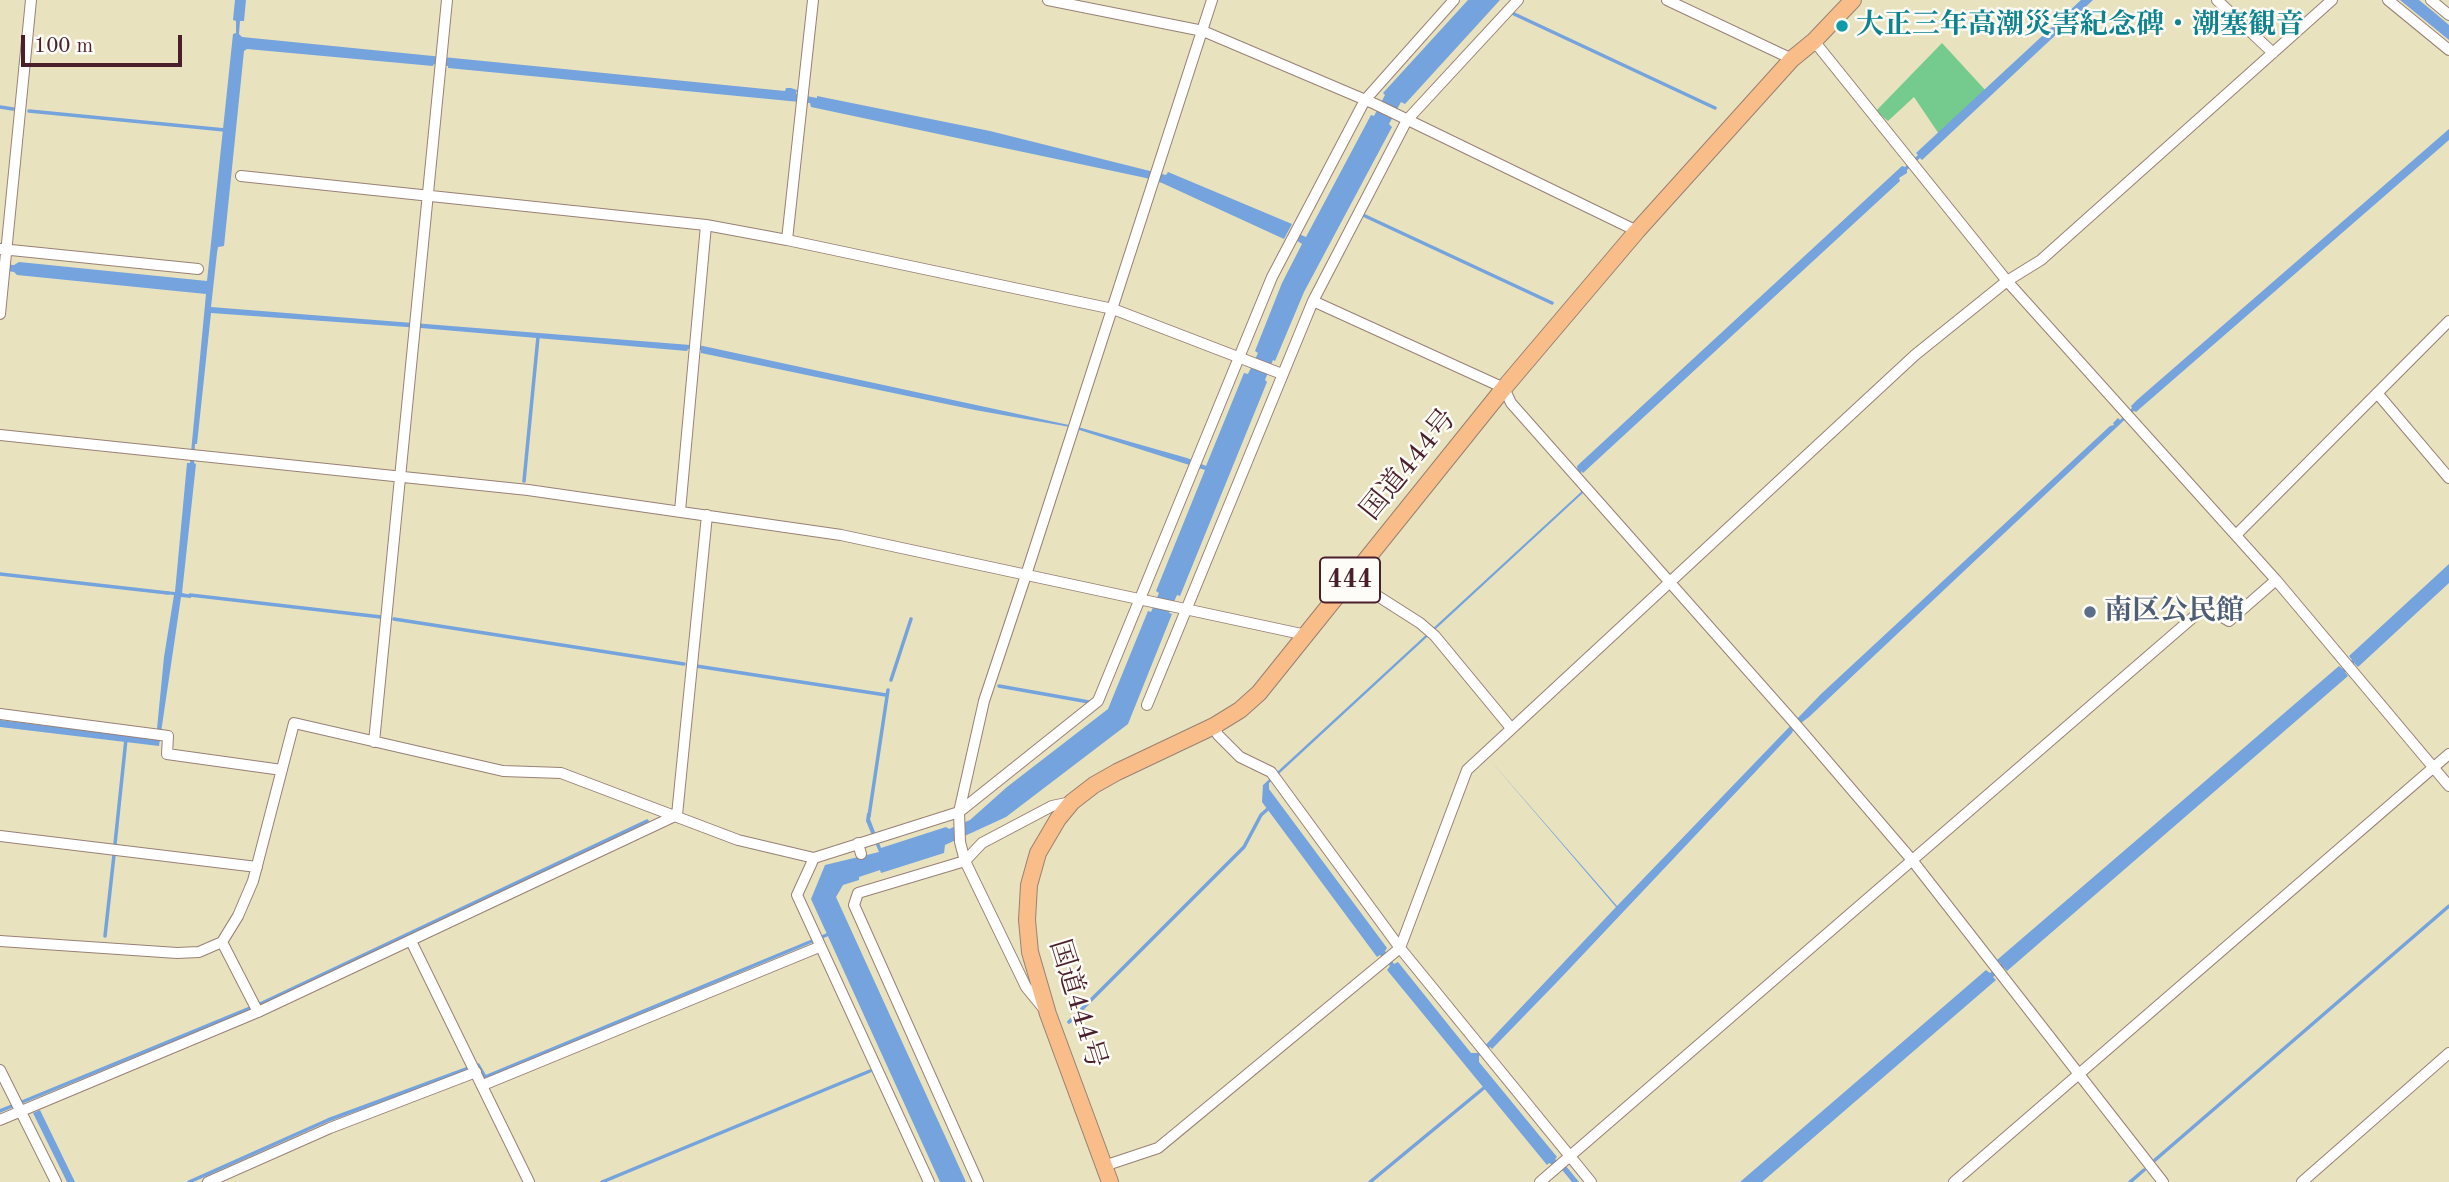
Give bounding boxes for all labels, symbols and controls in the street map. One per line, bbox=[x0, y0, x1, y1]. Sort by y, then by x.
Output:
place label: 大正三年高潮災害紀念碑・潮塞観音 bbox=[1856, 9, 2304, 43]
marker: 大正三年高潮災害紀念碑・潮塞観音 bbox=[1834, 18, 1850, 34]
scale bar bbox=[24, 21, 186, 65]
text: 100 m bbox=[34, 36, 93, 57]
street label: 国道444号 bbox=[1354, 403, 1464, 527]
road number: 444 bbox=[1320, 558, 1380, 602]
place label: 南区公民館 bbox=[2104, 595, 2244, 629]
marker: 南区公民館 bbox=[2082, 604, 2098, 620]
street label: 国道444号 bbox=[1042, 936, 1112, 1072]

